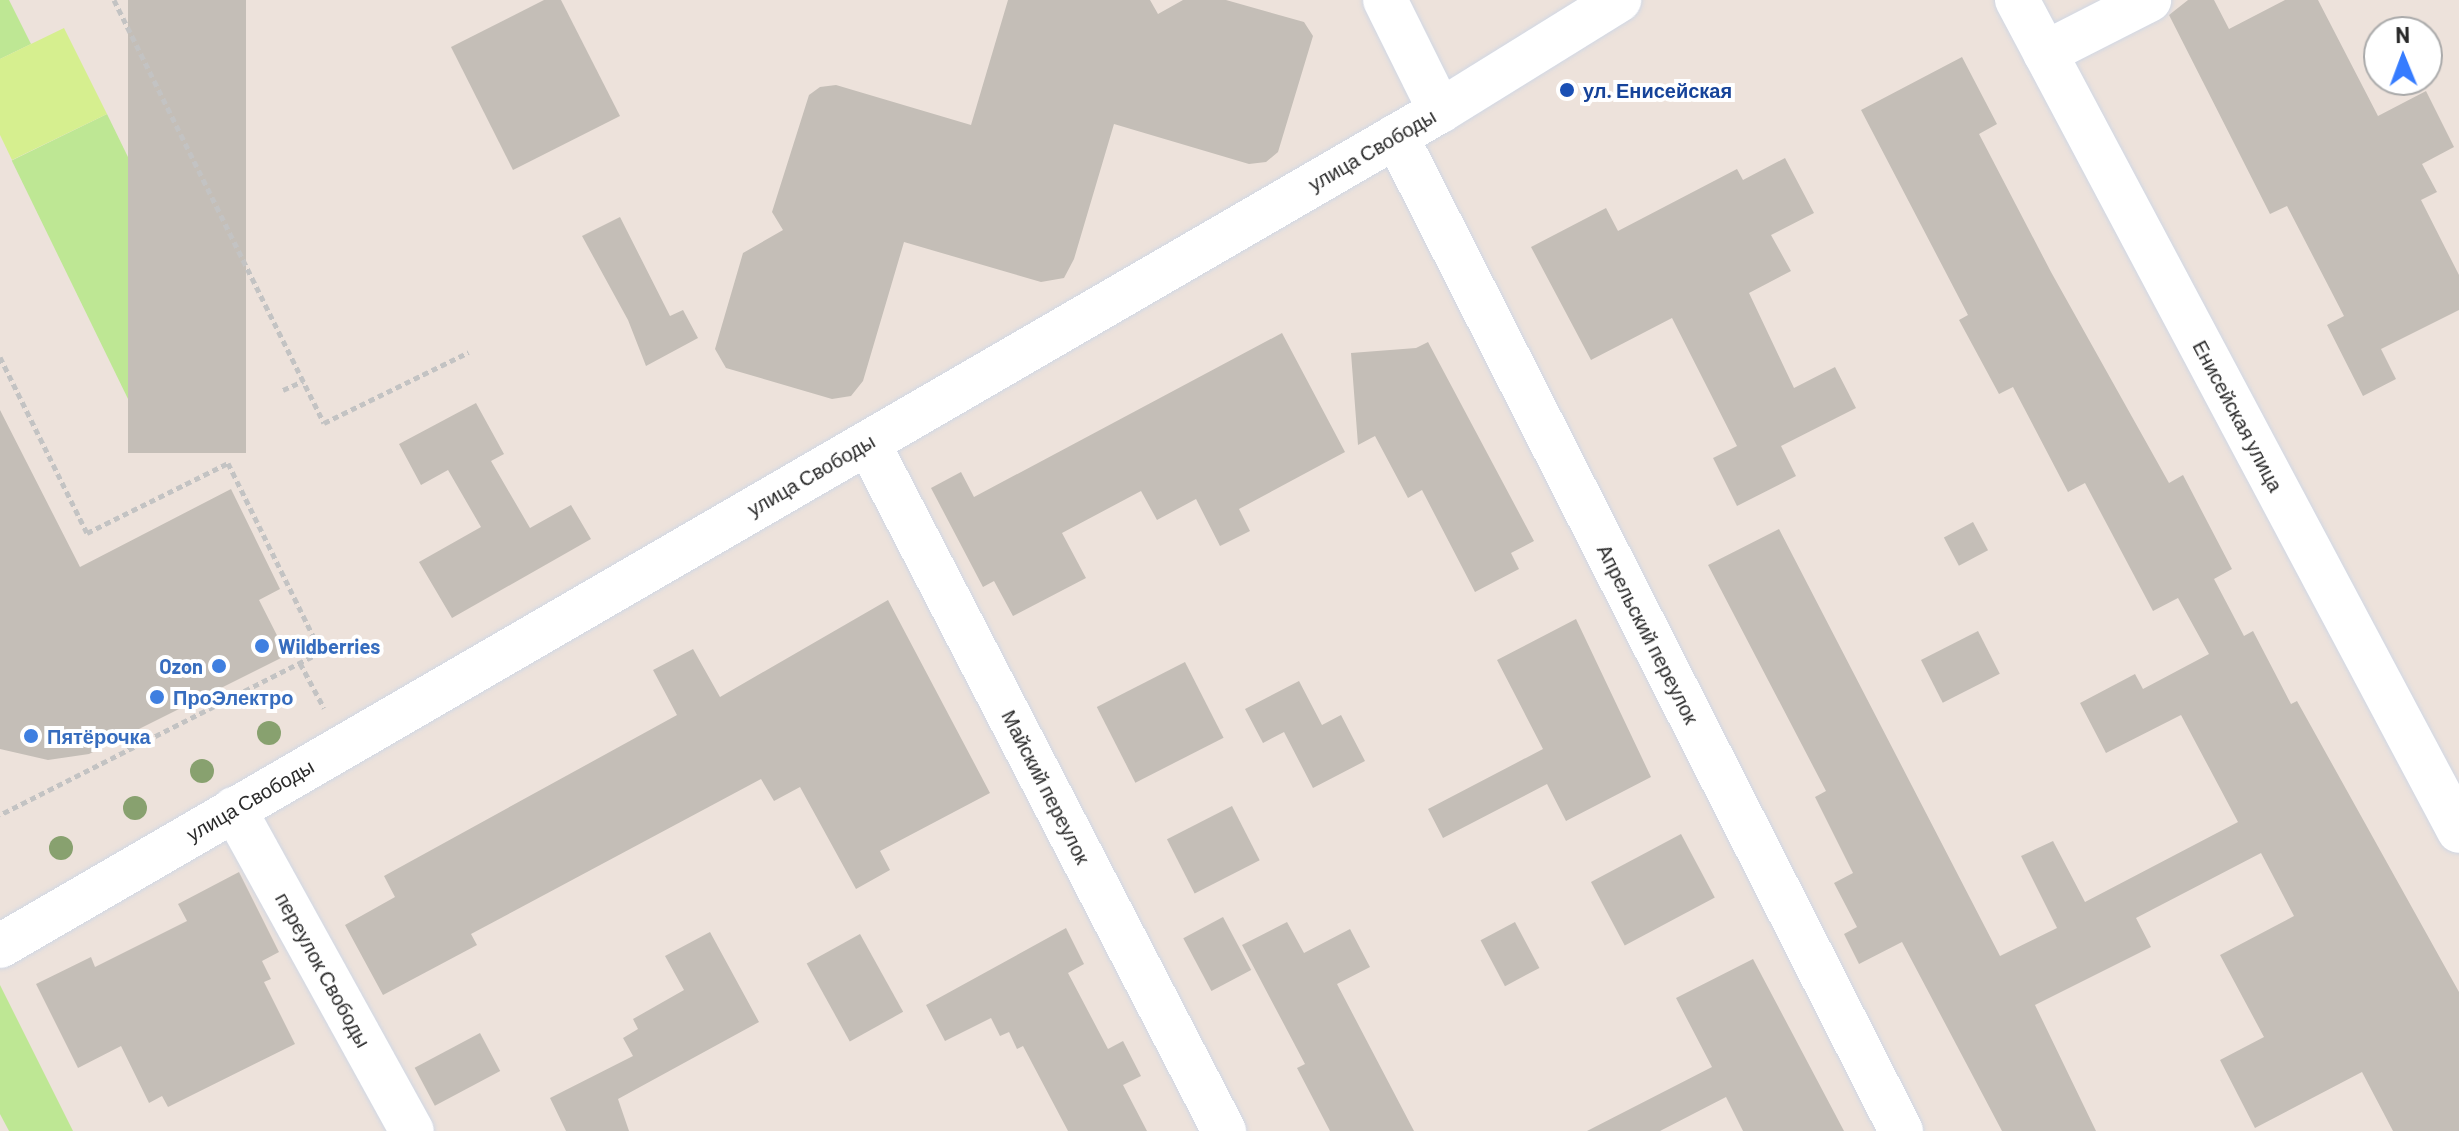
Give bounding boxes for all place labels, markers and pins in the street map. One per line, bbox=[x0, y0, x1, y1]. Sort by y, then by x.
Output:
place label: ул. Енисейская bbox=[1583, 78, 1732, 102]
marker: ул. Енисейская bbox=[1558, 81, 1576, 99]
place label: Wildberries bbox=[278, 634, 380, 658]
marker: Wildberries bbox=[253, 637, 271, 655]
place label: Ozon bbox=[159, 654, 203, 678]
marker: Ozon bbox=[210, 657, 228, 675]
place label: ПроЭлектро bbox=[173, 685, 293, 709]
marker: ПроЭлектро bbox=[148, 688, 166, 706]
place label: Пятёрочка bbox=[47, 724, 151, 748]
marker: Пятёрочка bbox=[22, 727, 40, 745]

